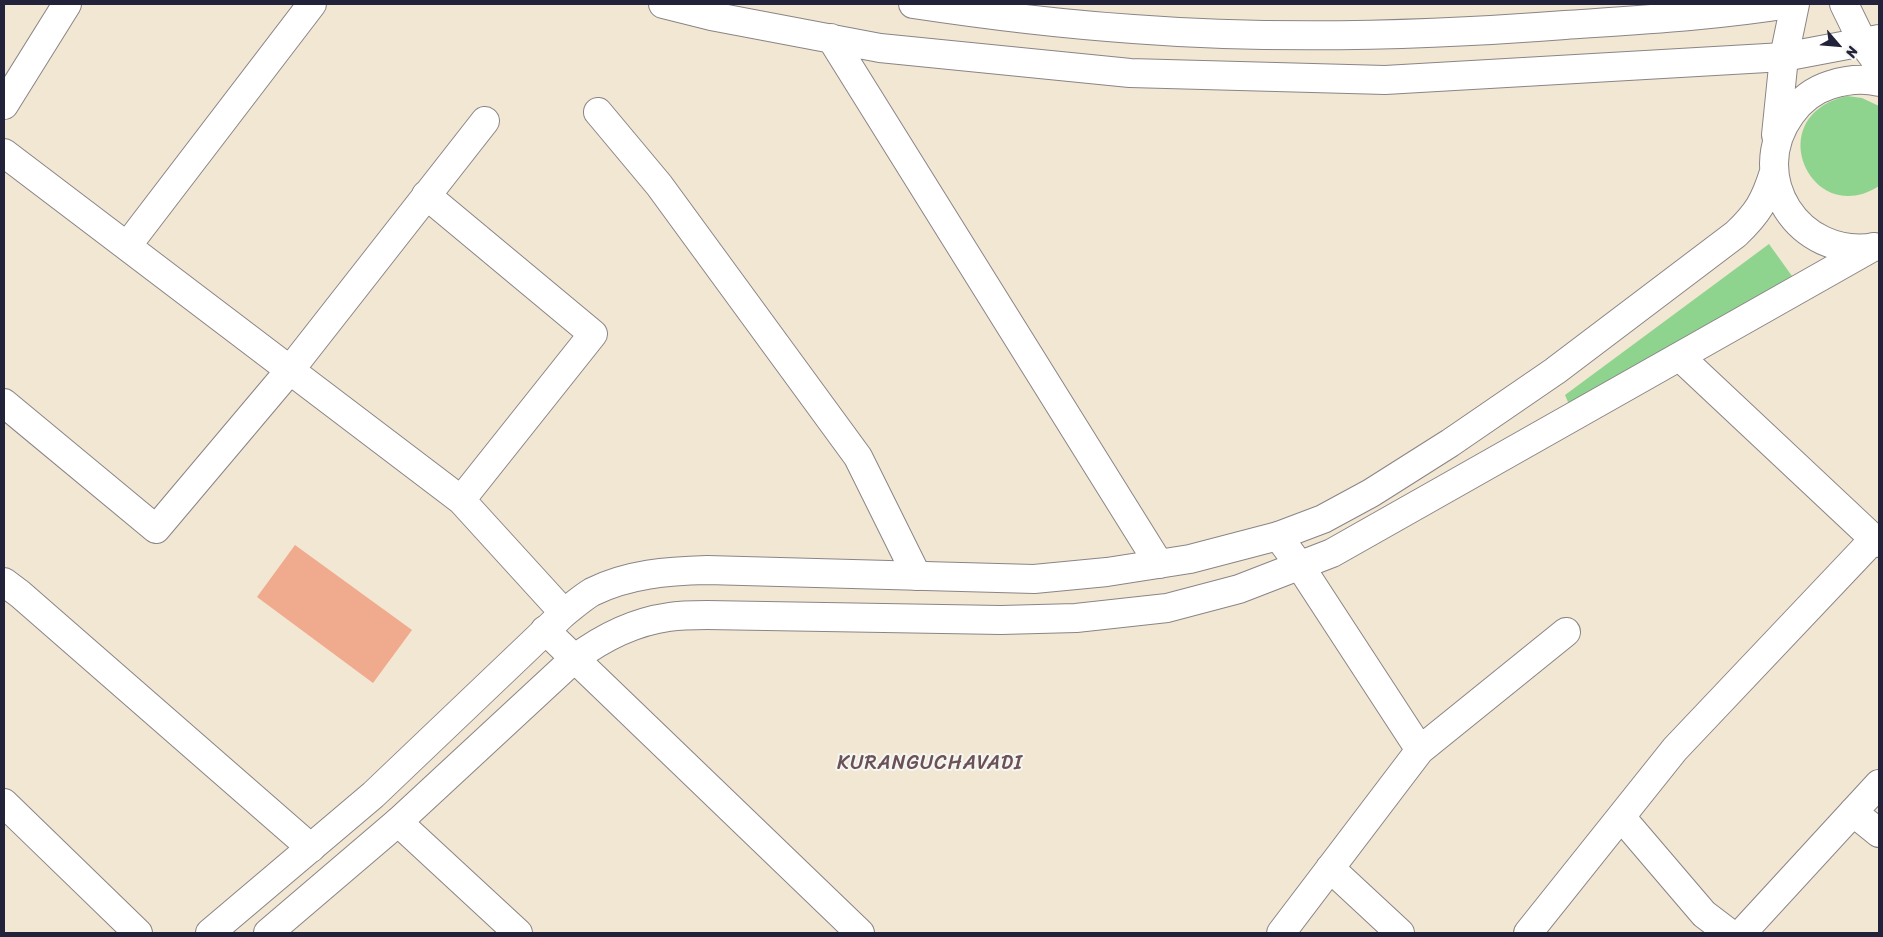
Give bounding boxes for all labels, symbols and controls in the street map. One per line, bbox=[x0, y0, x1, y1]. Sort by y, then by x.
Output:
north arrow bbox=[1813, 20, 1863, 70]
text: N bbox=[1838, 42, 1865, 62]
district label: KURANGUCHAVADI bbox=[837, 752, 1023, 776]

